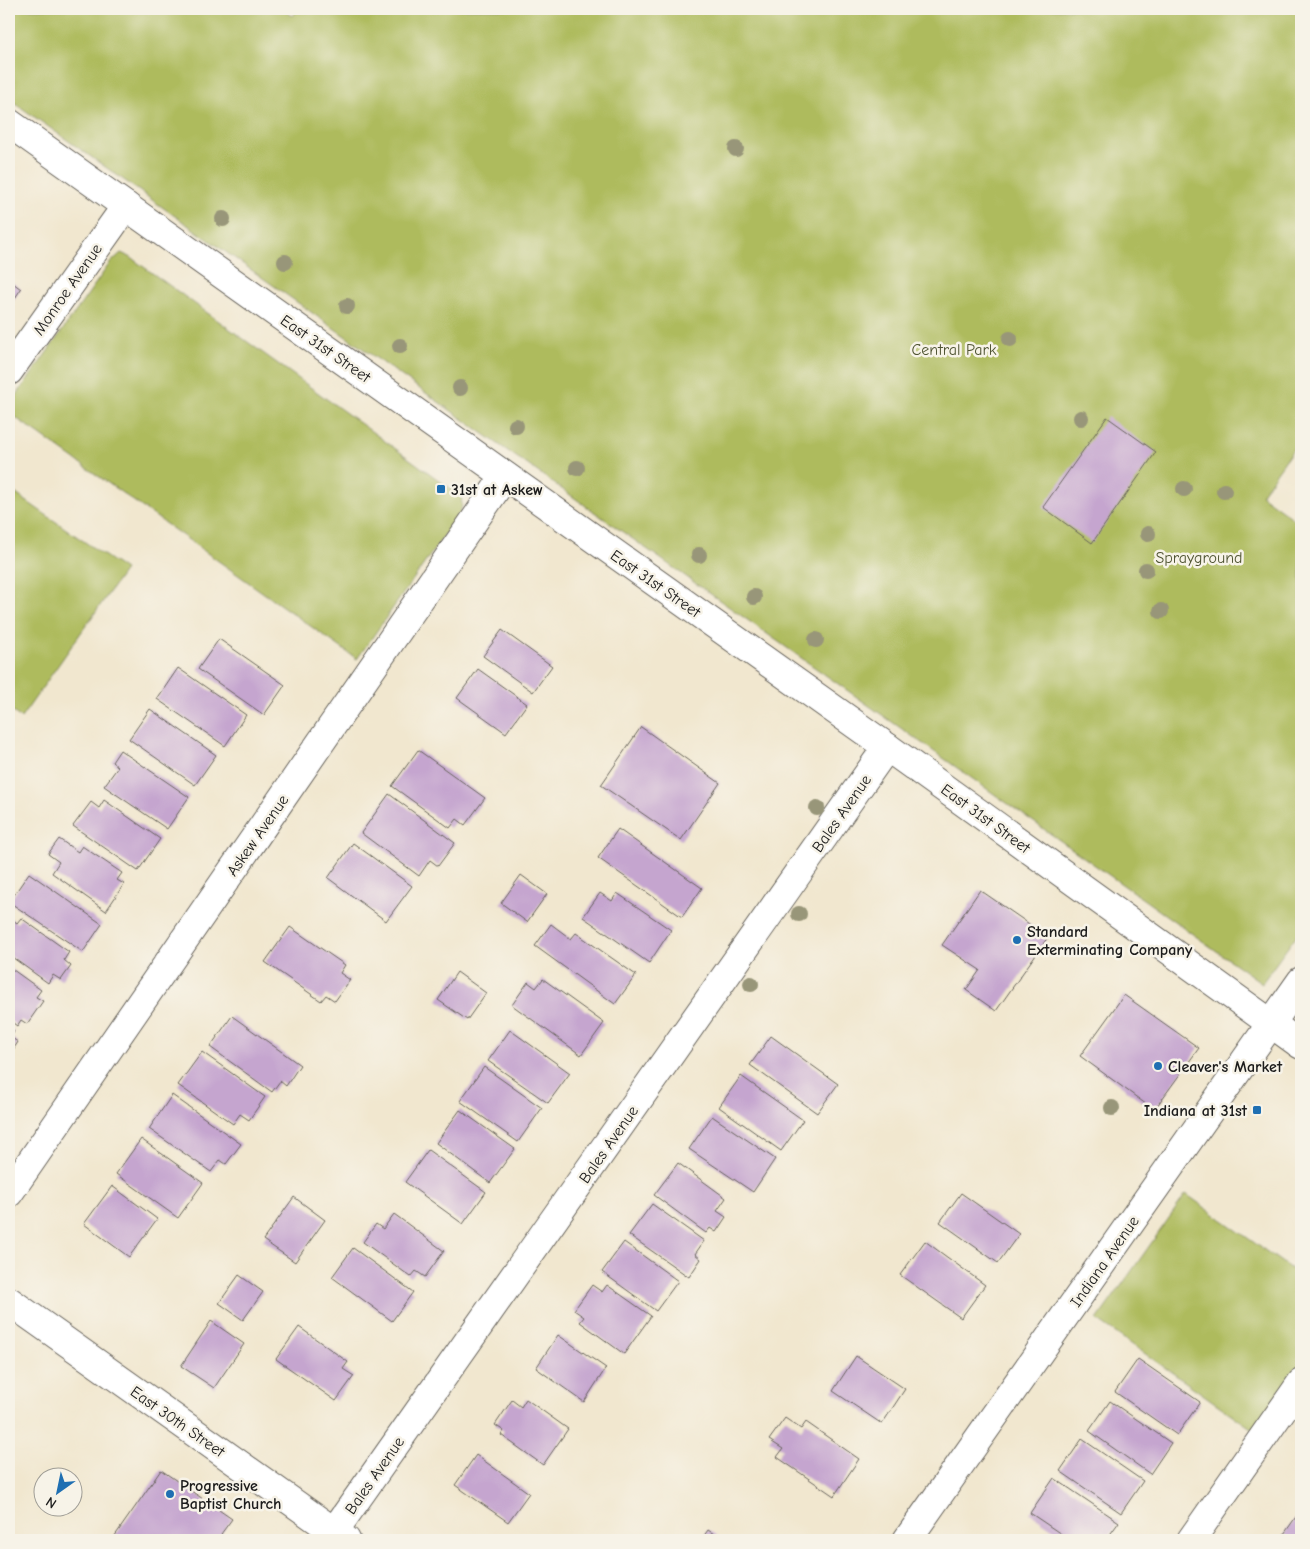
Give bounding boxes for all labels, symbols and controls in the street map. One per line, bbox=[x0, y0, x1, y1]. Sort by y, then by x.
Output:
street label: Monroe Avenue bbox=[30, 240, 106, 339]
street label: East 31st Street bbox=[277, 311, 374, 387]
park label: Central Park bbox=[911, 341, 997, 359]
place label: 31st at Askew bbox=[451, 481, 543, 499]
marker: 31st at Askew bbox=[435, 483, 447, 495]
street label: East 31st Street bbox=[607, 546, 704, 622]
park label: Sprayground bbox=[1155, 549, 1243, 567]
street label: Bales Avenue bbox=[809, 771, 875, 856]
street label: East 31st Street bbox=[937, 781, 1034, 857]
street label: Askew Avenue bbox=[223, 791, 292, 880]
place label: Standard Exterminating Company bbox=[1027, 923, 1193, 959]
marker: Standard Exterminating Company bbox=[1011, 934, 1023, 946]
place label: Cleaver's Market bbox=[1168, 1058, 1283, 1076]
marker: Cleaver's Market bbox=[1152, 1060, 1164, 1072]
street label: Bales Avenue bbox=[576, 1102, 642, 1187]
place label: Indiana at 31st bbox=[1144, 1102, 1248, 1120]
marker: Indiana at 31st bbox=[1251, 1104, 1263, 1116]
street label: Indiana Avenue bbox=[1067, 1213, 1143, 1310]
street label: East 30th Street bbox=[127, 1383, 228, 1461]
street label: Bales Avenue bbox=[342, 1433, 408, 1518]
north arrow bbox=[32, 1466, 82, 1516]
place label: Progressive Baptist Church bbox=[180, 1477, 281, 1513]
marker: Progressive Baptist Church bbox=[164, 1488, 176, 1500]
text: N bbox=[43, 1493, 60, 1512]

